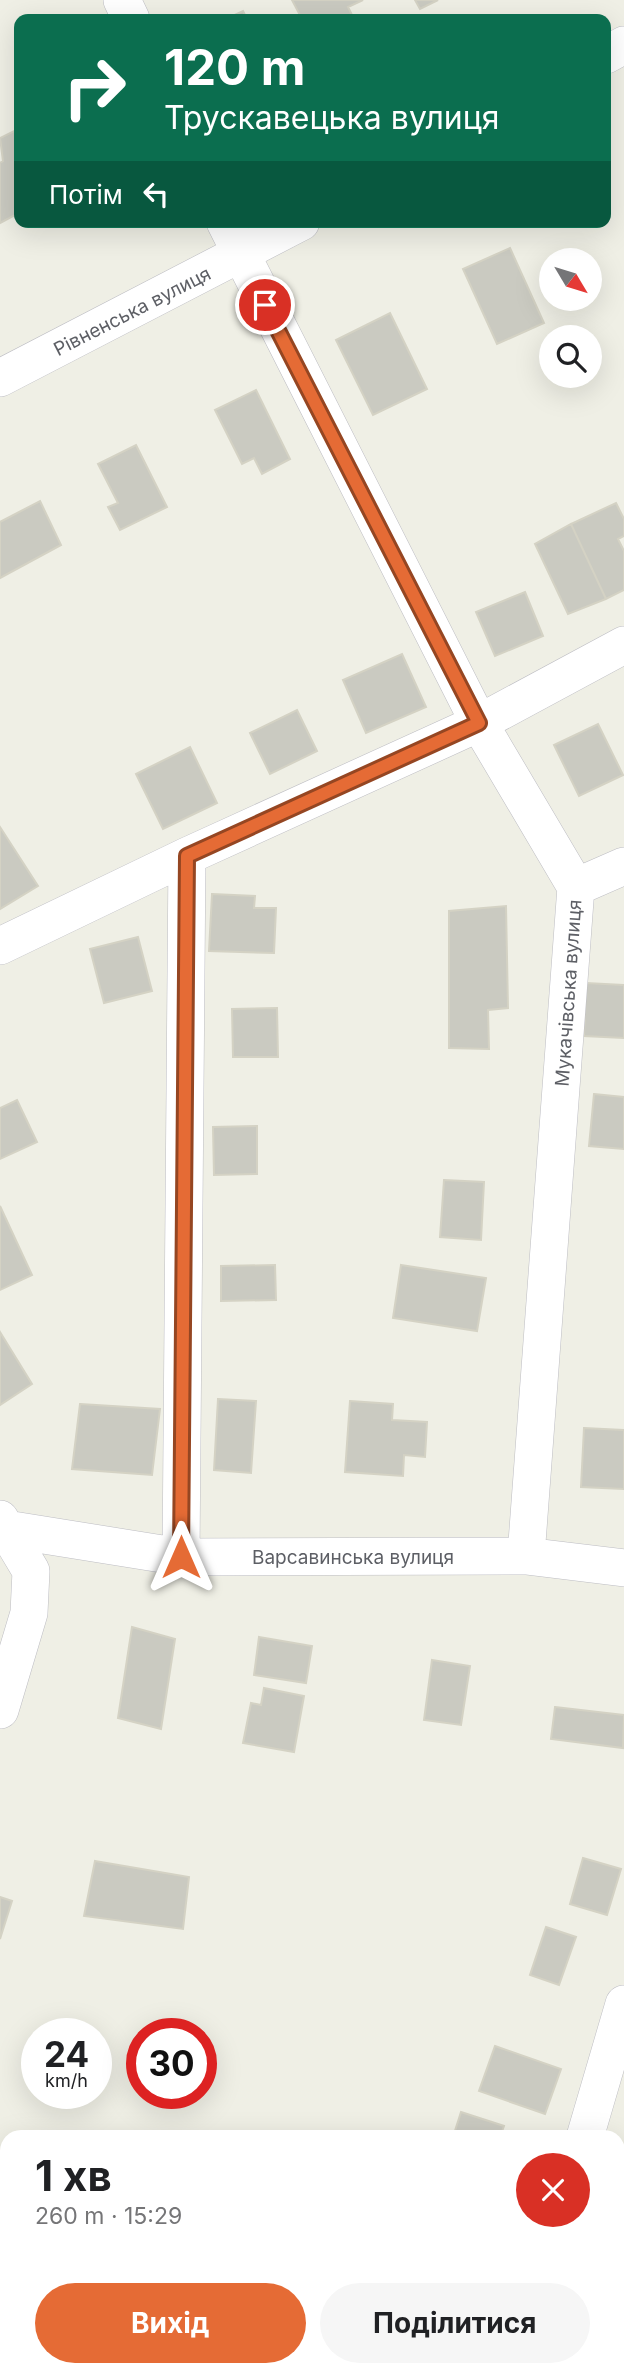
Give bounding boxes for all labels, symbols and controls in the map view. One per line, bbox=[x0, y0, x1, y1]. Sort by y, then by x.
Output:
text: 120 m bbox=[164, 38, 305, 97]
icon: right bbox=[49, 42, 140, 133]
text: Трускавецька вулиця bbox=[164, 98, 500, 137]
icon: left bbox=[137, 175, 175, 213]
text: Потім bbox=[49, 179, 123, 210]
north arrow bbox=[539, 248, 602, 312]
map controls bbox=[539, 248, 602, 388]
street label: Рівненська вулиця bbox=[50, 262, 215, 361]
pin bbox=[235, 275, 295, 335]
icon: arrive bbox=[246, 286, 284, 324]
button: search bbox=[539, 325, 602, 388]
street label: Мукачівська вулиця bbox=[550, 899, 587, 1087]
position arrow bbox=[144, 1520, 218, 1594]
street label: Варсавинська вулиця bbox=[252, 1546, 454, 1569]
speed limit sign: 30 bbox=[126, 2018, 217, 2109]
text: 24 bbox=[44, 2033, 89, 2075]
text: km/h bbox=[45, 2070, 88, 2091]
text: 1 хв bbox=[35, 2150, 112, 2201]
button: close bbox=[516, 2153, 590, 2227]
text: 260 m · 15:29 bbox=[35, 2202, 182, 2230]
button: Вихід bbox=[35, 2283, 306, 2363]
button: Поділитися bbox=[320, 2283, 590, 2363]

